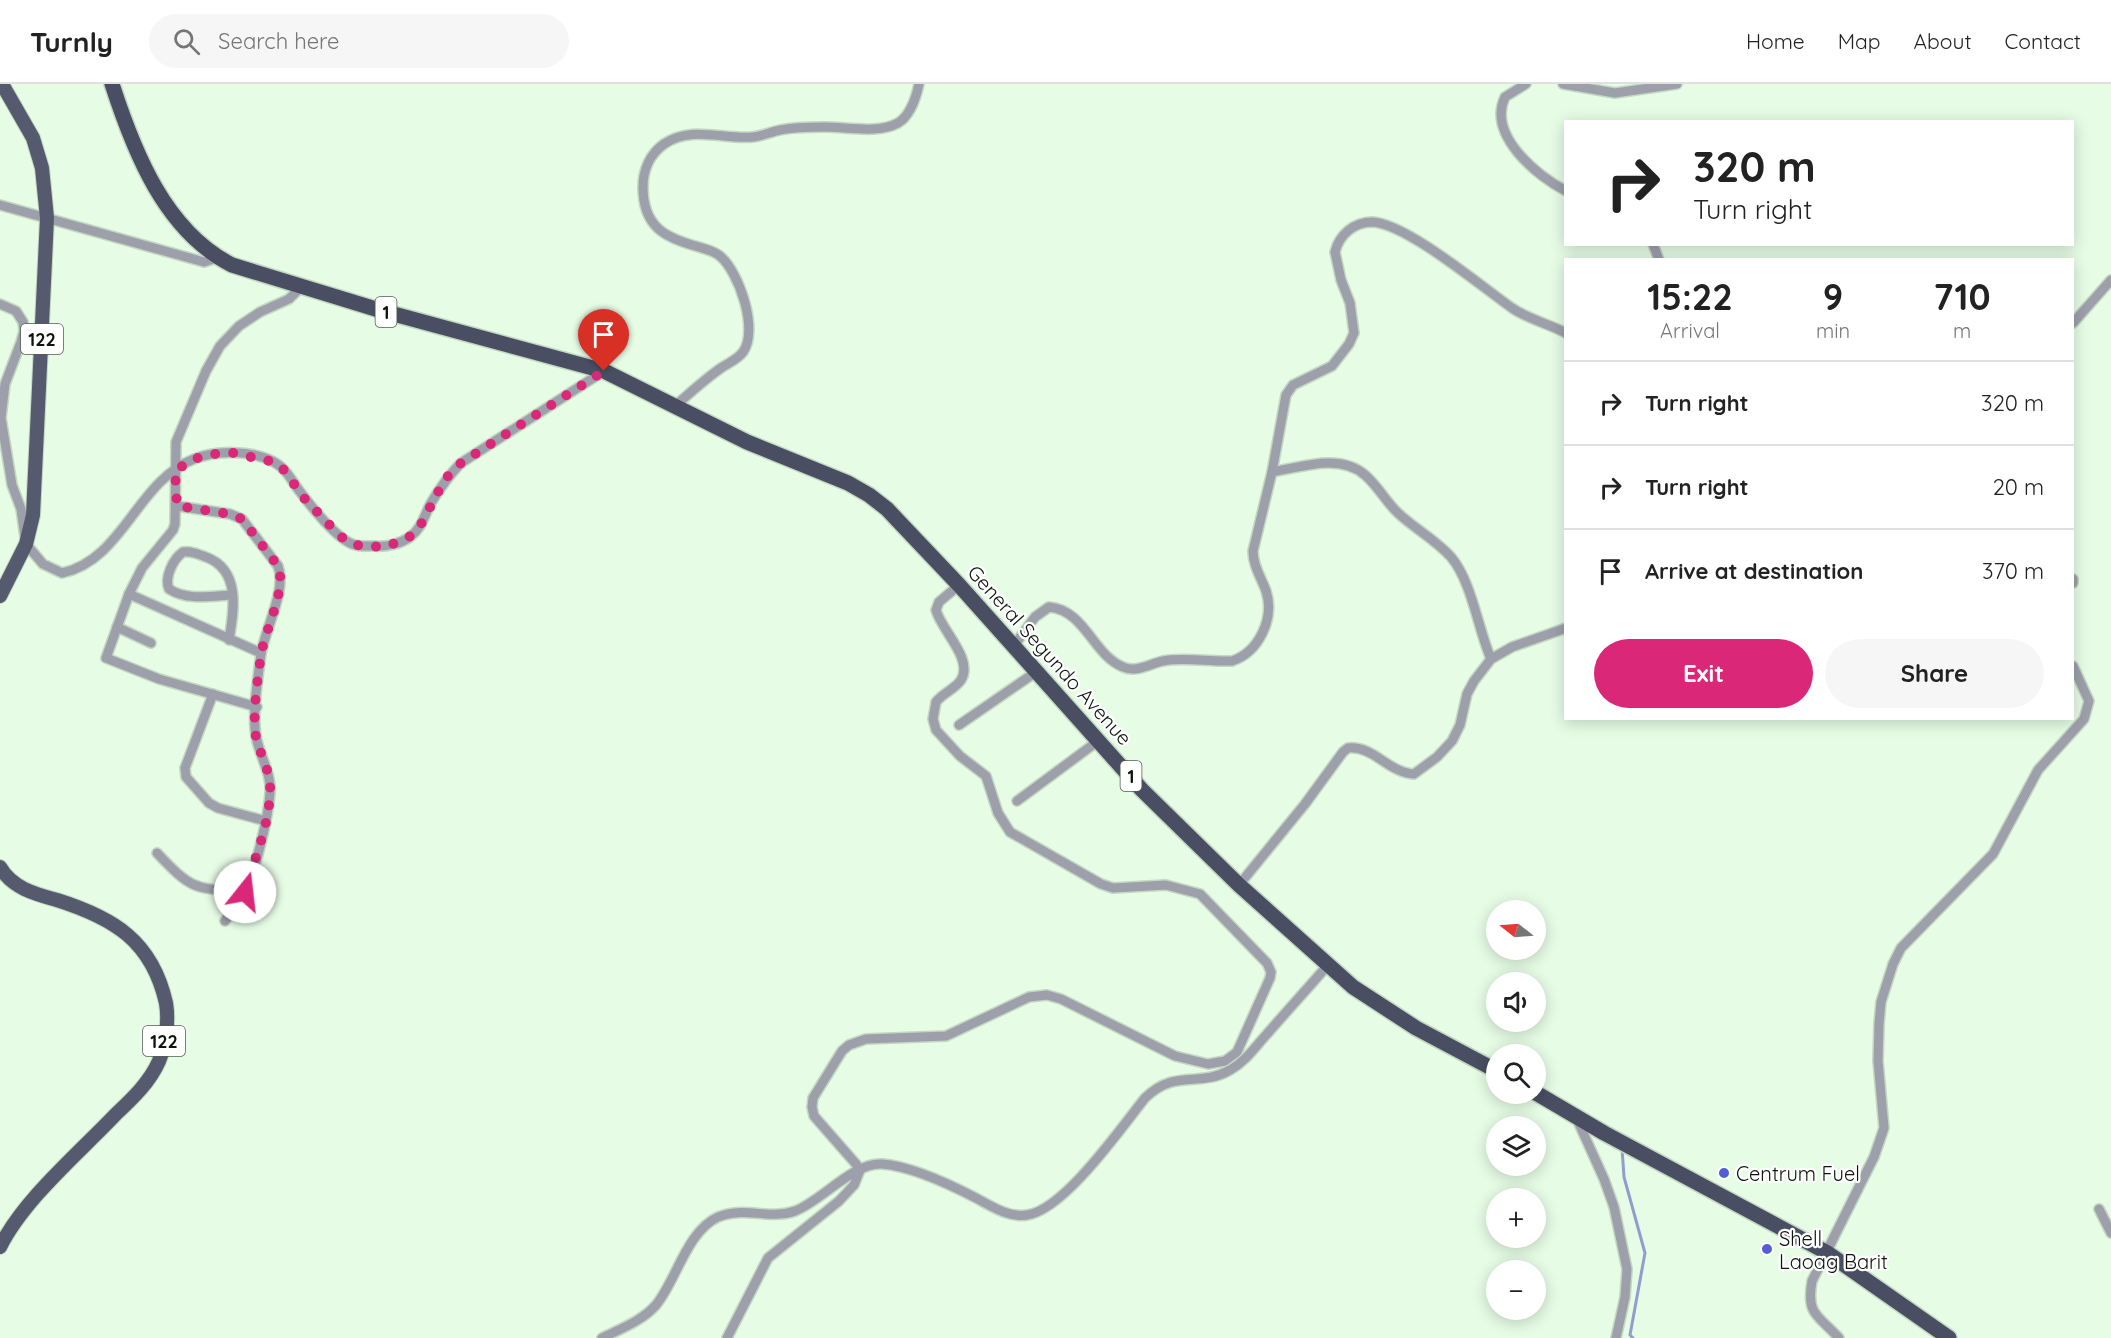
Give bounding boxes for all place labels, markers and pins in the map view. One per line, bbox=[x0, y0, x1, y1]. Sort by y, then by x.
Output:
pin bbox=[578, 309, 629, 371]
place label: Centrum Fuel bbox=[1736, 1161, 1860, 1186]
marker: Centrum Fuel bbox=[1717, 1166, 1731, 1180]
place label: Shell Laoag Barit bbox=[1779, 1226, 1888, 1274]
marker: Shell Laoag Barit bbox=[1760, 1242, 1774, 1256]

